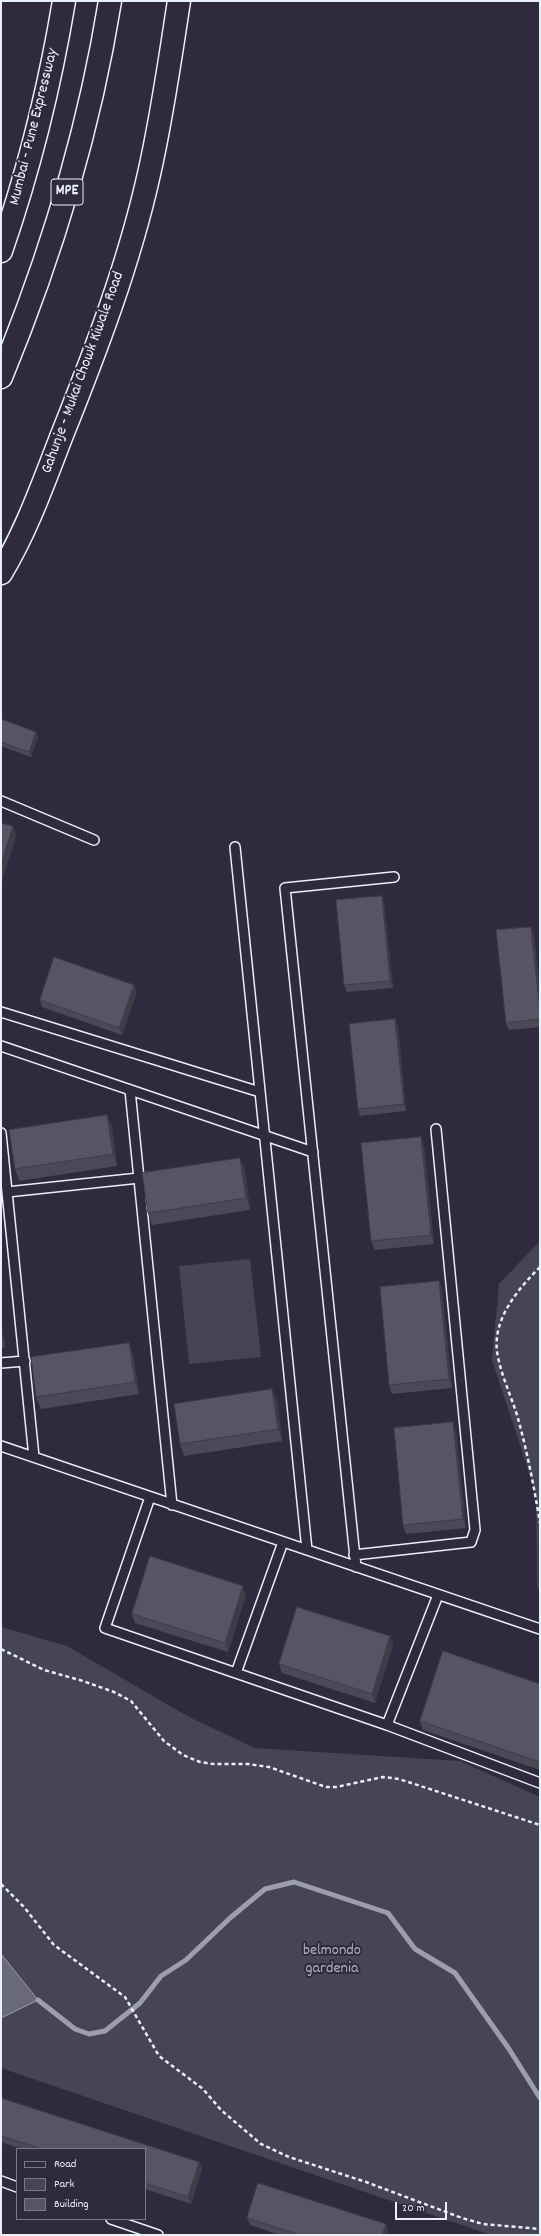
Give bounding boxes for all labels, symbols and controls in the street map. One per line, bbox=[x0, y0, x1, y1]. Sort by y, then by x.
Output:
street label: Mumbai - Pune Expressway bbox=[6, 47, 64, 207]
road number: MPE bbox=[51, 179, 83, 205]
street label: Gahunje - Mukai Chowk Kiwale Road bbox=[38, 269, 130, 477]
park label: belmondo gardenia bbox=[303, 1942, 361, 1980]
legend bbox=[16, 2148, 146, 2220]
text: Road bbox=[54, 2156, 76, 2173]
text: Park bbox=[54, 2176, 74, 2193]
scale bar bbox=[397, 2194, 449, 2220]
text: Building bbox=[54, 2196, 89, 2213]
text: 20 m bbox=[402, 2200, 425, 2217]

